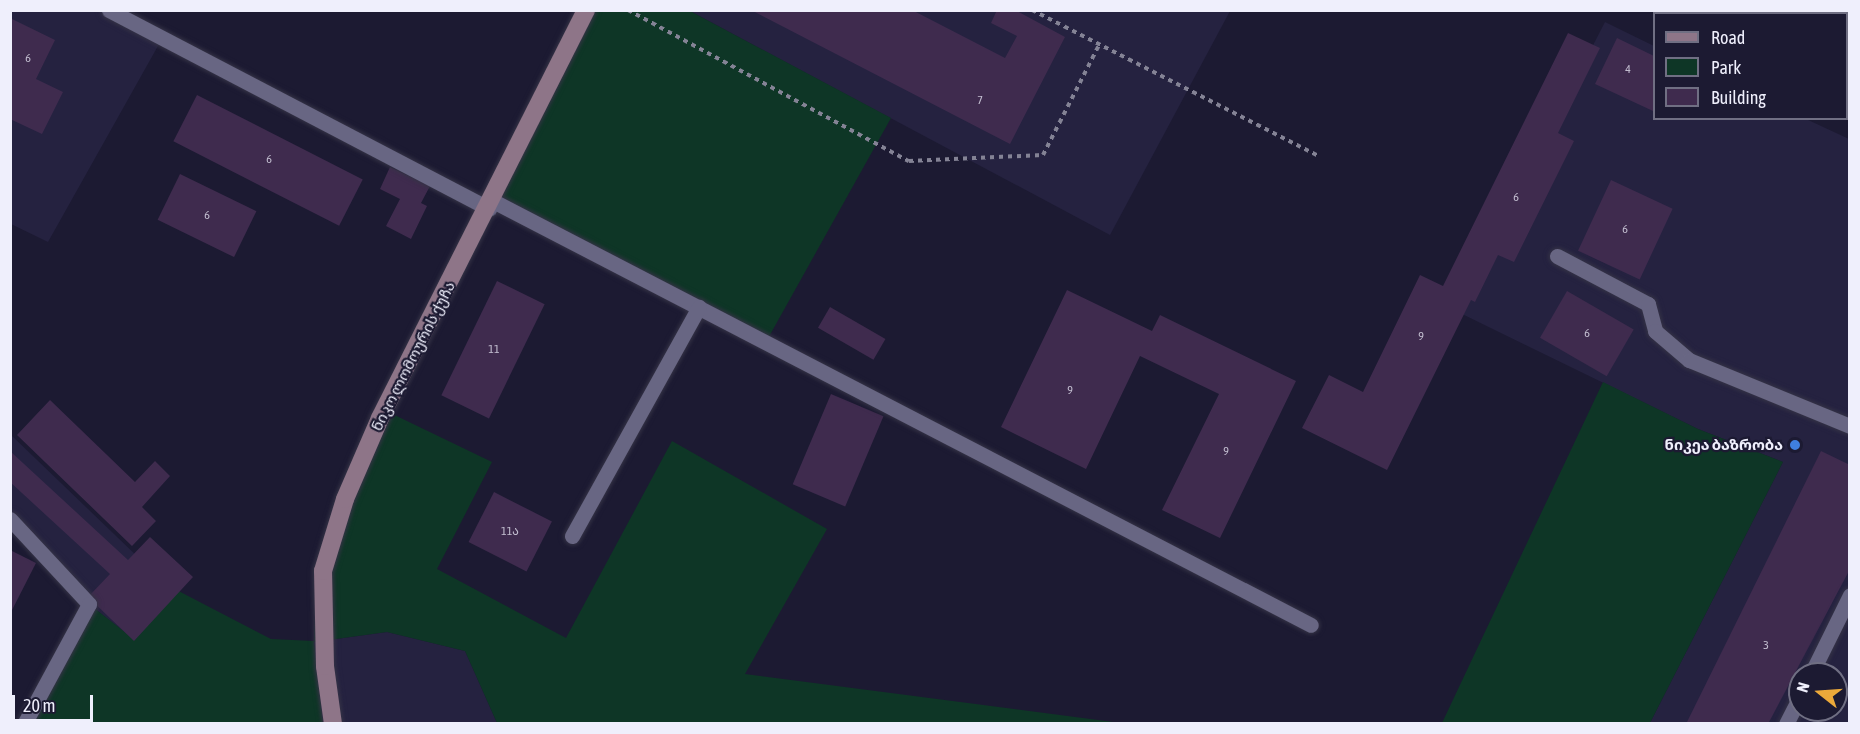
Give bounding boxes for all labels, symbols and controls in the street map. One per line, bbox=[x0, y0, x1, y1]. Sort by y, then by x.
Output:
legend bbox=[1653, 12, 1848, 120]
text: Road bbox=[1711, 27, 1745, 48]
house number: 6 bbox=[25, 52, 31, 66]
text: Park bbox=[1711, 57, 1741, 78]
house number: 4 bbox=[1625, 63, 1631, 77]
text: Building bbox=[1711, 87, 1766, 108]
house number: 7 bbox=[977, 94, 983, 108]
house number: 6 bbox=[266, 153, 272, 167]
house number: 6 bbox=[1513, 191, 1519, 205]
house number: 6 bbox=[204, 209, 210, 223]
house number: 6 bbox=[1622, 223, 1628, 237]
street label: ნიკო ლომოურის ქუჩა bbox=[367, 278, 459, 434]
house number: 6 bbox=[1584, 327, 1590, 341]
house number: 9 bbox=[1418, 330, 1424, 344]
house number: 11 bbox=[488, 343, 500, 357]
house number: 9 bbox=[1067, 384, 1073, 398]
place label: ნიკეა ბაზრობა bbox=[1665, 436, 1783, 454]
marker: ნიკეა ბაზრობა bbox=[1788, 438, 1802, 452]
house number: 9 bbox=[1223, 445, 1229, 459]
house number: 11ა bbox=[501, 525, 519, 539]
house number: 3 bbox=[1763, 639, 1769, 653]
north arrow bbox=[1788, 662, 1848, 722]
text: N bbox=[1793, 680, 1813, 694]
scale bar bbox=[15, 683, 96, 721]
text: 20 m bbox=[23, 695, 55, 716]

